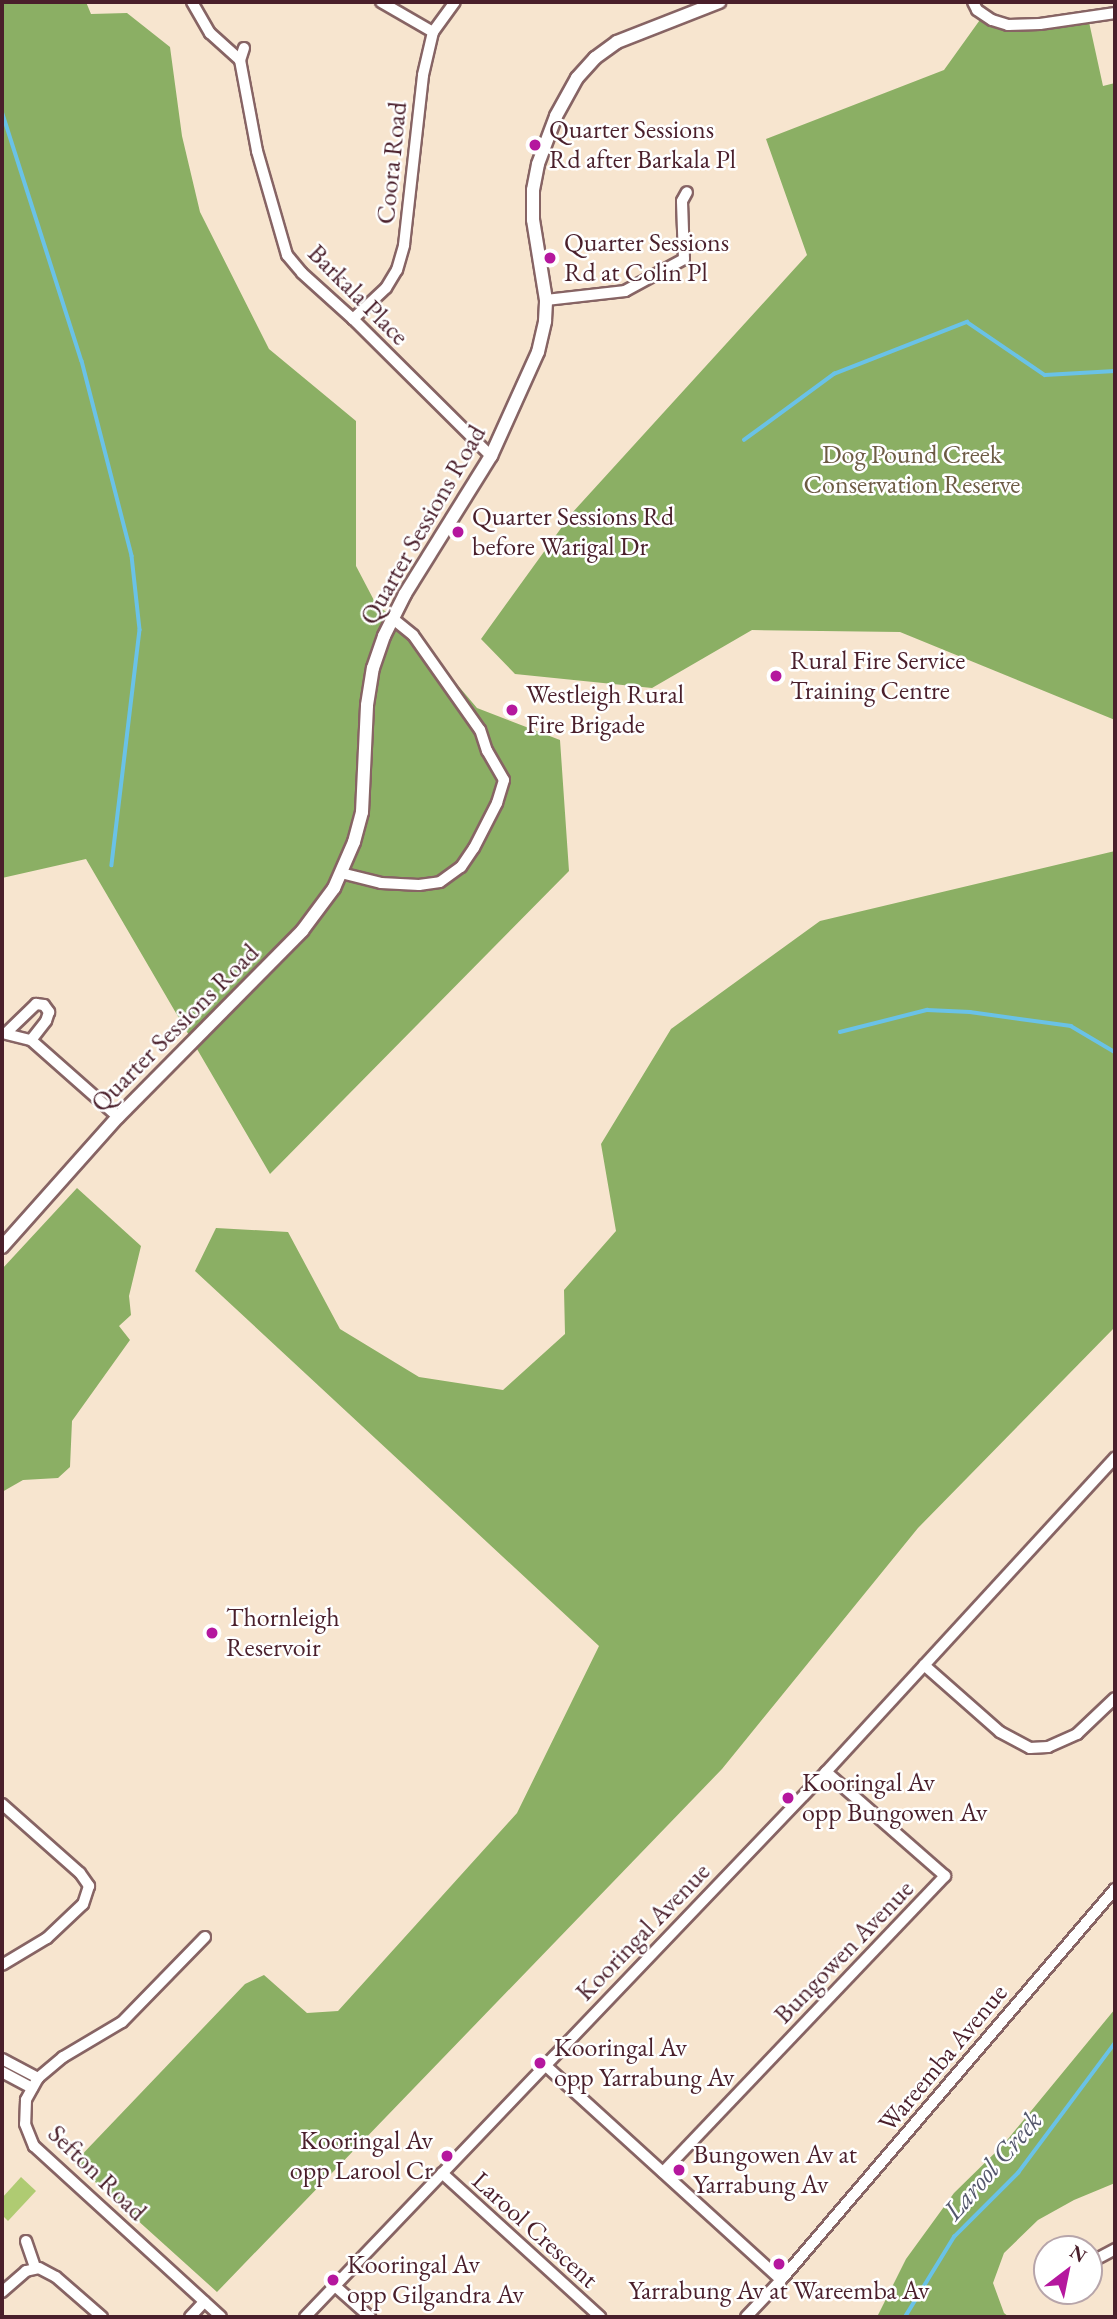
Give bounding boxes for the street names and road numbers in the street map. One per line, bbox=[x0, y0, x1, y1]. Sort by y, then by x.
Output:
street label: Coora Road bbox=[370, 100, 414, 226]
street label: Barkala Place bbox=[301, 238, 415, 352]
street label: Quarter Sessions Road bbox=[353, 420, 493, 630]
street label: Quarter Sessions Road bbox=[84, 937, 266, 1119]
street label: Kooringal Avenue bbox=[569, 1856, 717, 2008]
street label: Bungowen Avenue bbox=[768, 1874, 920, 2030]
street label: Wareemba Avenue bbox=[872, 1978, 1014, 2138]
street label: Sefton Road bbox=[41, 2118, 153, 2228]
street label: Larool Crescent bbox=[466, 2165, 604, 2295]

